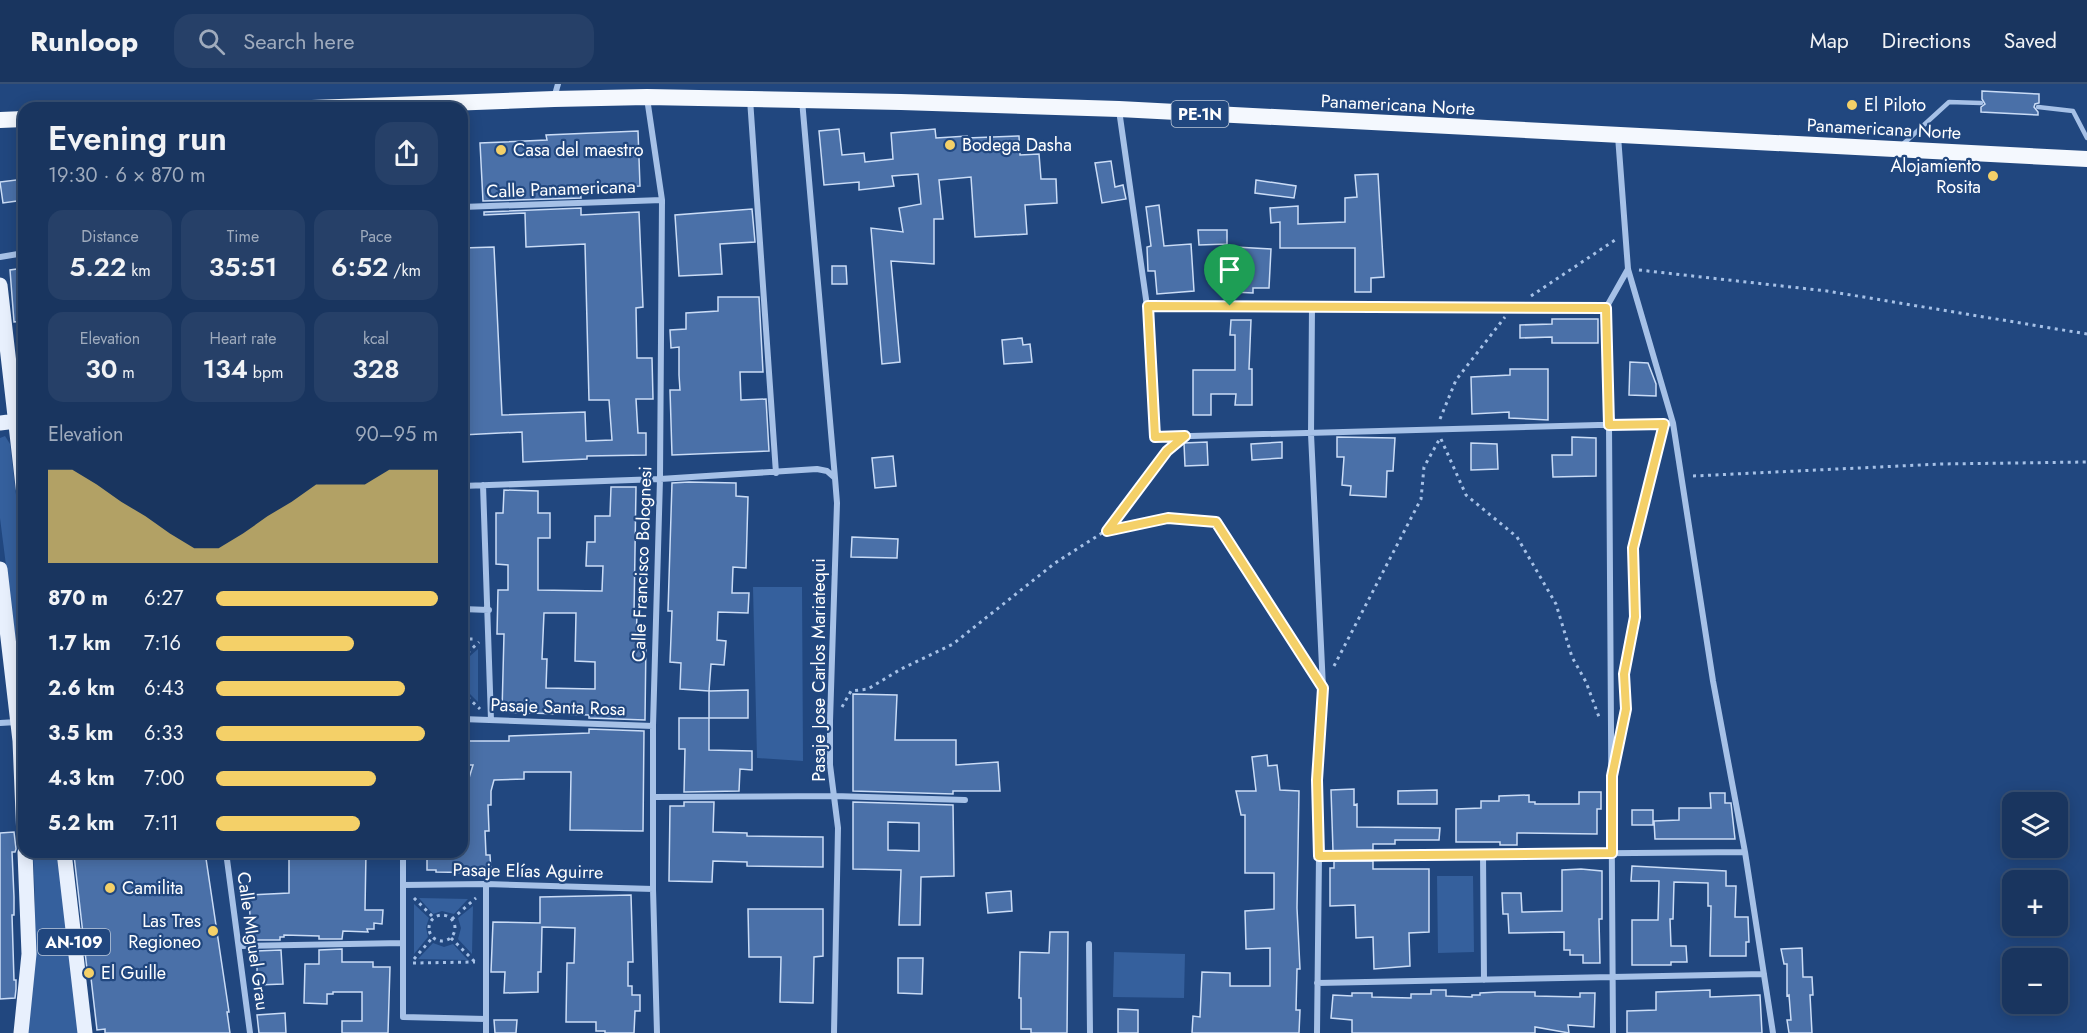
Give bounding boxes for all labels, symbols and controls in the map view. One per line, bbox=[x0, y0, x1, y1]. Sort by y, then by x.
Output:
search box bbox=[174, 14, 594, 68]
text: Runloop bbox=[30, 21, 138, 62]
icon: search bbox=[195, 25, 228, 58]
text: Search here bbox=[243, 25, 354, 57]
text: Map bbox=[1810, 26, 1849, 56]
text: Directions bbox=[1882, 26, 1971, 56]
text: Saved bbox=[2004, 26, 2057, 56]
street label: Panamericana Norte bbox=[1320, 88, 1476, 122]
place label: El Piloto bbox=[1864, 92, 1926, 118]
marker: El Piloto bbox=[1845, 98, 1859, 112]
road number: PE-1N bbox=[1172, 101, 1228, 127]
street label: Panamericana Norte bbox=[1806, 112, 1962, 146]
text: Evening run bbox=[48, 115, 227, 162]
button: share bbox=[375, 122, 438, 185]
place label: Bodega Dasha bbox=[962, 132, 1072, 158]
place label: Casa del maestro bbox=[513, 137, 644, 163]
marker: Bodega Dasha bbox=[943, 138, 957, 152]
marker: Casa del maestro bbox=[494, 143, 508, 157]
place label: Alojamiento Rosita bbox=[1890, 153, 1981, 200]
text: 19:30 · 6 × 870 m bbox=[48, 161, 206, 190]
marker: Alojamiento Rosita bbox=[1986, 169, 2000, 183]
street label: Calle Panamericana bbox=[486, 173, 636, 205]
text: Distance bbox=[81, 225, 139, 248]
text: Time bbox=[227, 225, 259, 248]
text: Pace bbox=[360, 225, 392, 248]
pin bbox=[1204, 244, 1255, 306]
text: 5.22 bbox=[69, 248, 126, 286]
text: 35:51 bbox=[209, 248, 277, 286]
text: 6:52 bbox=[331, 248, 388, 286]
icon: arrive bbox=[1213, 253, 1246, 286]
text: km bbox=[126, 259, 151, 282]
text: /km bbox=[388, 259, 421, 282]
text: Elevation bbox=[80, 327, 140, 350]
text: Heart rate bbox=[210, 327, 276, 350]
text: kcal bbox=[363, 327, 389, 350]
text: 30 bbox=[85, 350, 117, 388]
text: 134 bbox=[202, 350, 248, 388]
text: 328 bbox=[352, 350, 400, 388]
text: m bbox=[117, 361, 135, 384]
text: bpm bbox=[248, 361, 284, 384]
text: Elevation bbox=[48, 420, 123, 449]
text: 90–95 m bbox=[355, 420, 438, 449]
street label: Calle Francisco Bolognesi bbox=[626, 466, 658, 662]
street label: Pasaje Jose Carlos Mariatequi bbox=[806, 558, 832, 782]
text: 870 m bbox=[48, 584, 108, 613]
text: 6:27 bbox=[144, 584, 183, 613]
text: 1.7 km bbox=[48, 629, 111, 658]
text: 7:16 bbox=[144, 629, 181, 658]
text: 2.6 km bbox=[48, 674, 115, 703]
text: 6:43 bbox=[144, 674, 184, 703]
street label: Pasaje Santa Rosa bbox=[490, 692, 626, 722]
text: 3.5 km bbox=[48, 719, 113, 748]
text: 6:33 bbox=[144, 719, 183, 748]
text: 4.3 km bbox=[48, 764, 115, 793]
text: 7:00 bbox=[144, 764, 185, 793]
map controls bbox=[2002, 792, 2068, 1014]
button: layers bbox=[2002, 792, 2068, 858]
text: 5.2 km bbox=[48, 809, 114, 838]
text: 7:11 bbox=[144, 809, 179, 838]
street label: Pasaje Elías Aguirre bbox=[452, 857, 604, 885]
street label: Calle MIguel Grau bbox=[230, 870, 276, 1012]
button: + bbox=[2002, 870, 2068, 936]
place label: Camilita bbox=[122, 875, 184, 901]
marker: Camilita bbox=[103, 881, 117, 895]
place label: Las Tres Regioneo bbox=[128, 908, 201, 955]
marker: Las Tres Regioneo bbox=[206, 924, 220, 938]
road number: AN-109 bbox=[38, 929, 110, 955]
button: − bbox=[2002, 948, 2068, 1014]
place label: El Guille bbox=[101, 960, 166, 986]
marker: El Guille bbox=[82, 966, 96, 980]

